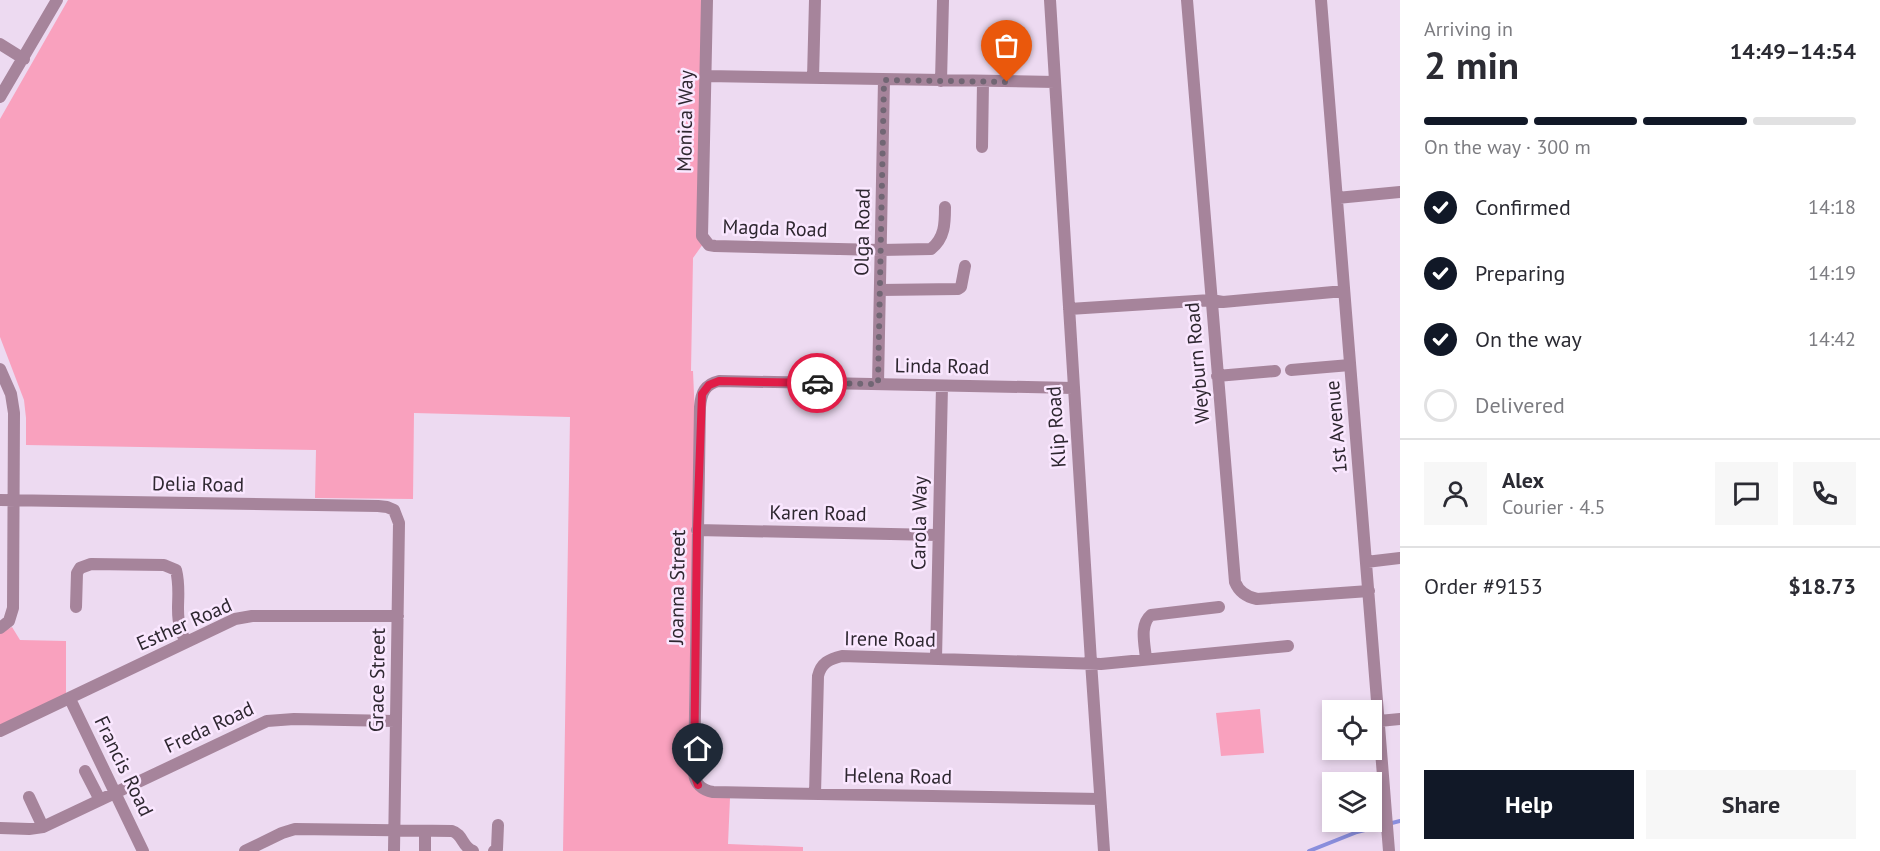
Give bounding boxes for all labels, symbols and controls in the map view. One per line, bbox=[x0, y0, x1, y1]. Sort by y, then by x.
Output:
text: Arriving in bbox=[1424, 16, 1513, 42]
pin bbox=[981, 20, 1032, 82]
icon: bag bbox=[990, 29, 1023, 62]
text: 14:49–14:54 bbox=[1730, 37, 1856, 65]
text: 2 min bbox=[1424, 39, 1519, 90]
street label: Monica Way bbox=[671, 69, 699, 172]
text: On the way · 300 m bbox=[1424, 134, 1591, 160]
street label: Olga Road bbox=[848, 188, 876, 276]
icon: check bbox=[1424, 191, 1457, 224]
text: Confirmed bbox=[1475, 193, 1571, 221]
text: 14:18 bbox=[1808, 194, 1856, 220]
street label: Magda Road bbox=[722, 213, 828, 243]
icon: check bbox=[1424, 257, 1457, 290]
text: Preparing bbox=[1475, 259, 1565, 287]
text: 14:19 bbox=[1808, 260, 1856, 286]
street label: Weyburn Road bbox=[1179, 301, 1215, 425]
icon: check bbox=[1424, 323, 1457, 356]
text: On the way bbox=[1475, 325, 1582, 353]
text: 14:42 bbox=[1808, 326, 1856, 352]
street label: Linda Road bbox=[894, 352, 990, 380]
courier bbox=[787, 353, 847, 413]
icon: car bbox=[801, 367, 834, 400]
street label: 1st Avenue bbox=[1319, 379, 1353, 475]
street label: Klip Road bbox=[1040, 385, 1072, 469]
text: Delivered bbox=[1475, 391, 1565, 419]
button: person bbox=[1424, 462, 1487, 525]
button: chat bbox=[1715, 462, 1778, 525]
button: phone bbox=[1793, 462, 1856, 525]
text: Alex bbox=[1502, 466, 1544, 494]
street label: Delia Road bbox=[152, 470, 244, 498]
street label: Carola Way bbox=[905, 475, 933, 570]
text: Courier · 4.5 bbox=[1502, 494, 1605, 520]
street label: Karen Road bbox=[769, 499, 867, 527]
street label: Joanna Street bbox=[663, 529, 691, 646]
text: Order #9153 bbox=[1424, 572, 1543, 600]
text: $18.73 bbox=[1788, 572, 1856, 600]
street label: Esther Road bbox=[132, 591, 236, 657]
street label: Irene Road bbox=[844, 625, 936, 653]
street label: Grace Street bbox=[363, 628, 391, 732]
street label: Freda Road bbox=[160, 695, 258, 759]
map controls bbox=[1322, 700, 1382, 832]
button: locate bbox=[1322, 700, 1382, 760]
street label: Francis Road bbox=[89, 712, 159, 820]
pin bbox=[672, 723, 723, 785]
icon: home bbox=[681, 732, 714, 765]
street label: Helena Road bbox=[844, 762, 952, 790]
button: Help bbox=[1424, 770, 1634, 839]
button: Share bbox=[1646, 770, 1856, 839]
button: layers bbox=[1322, 772, 1382, 832]

